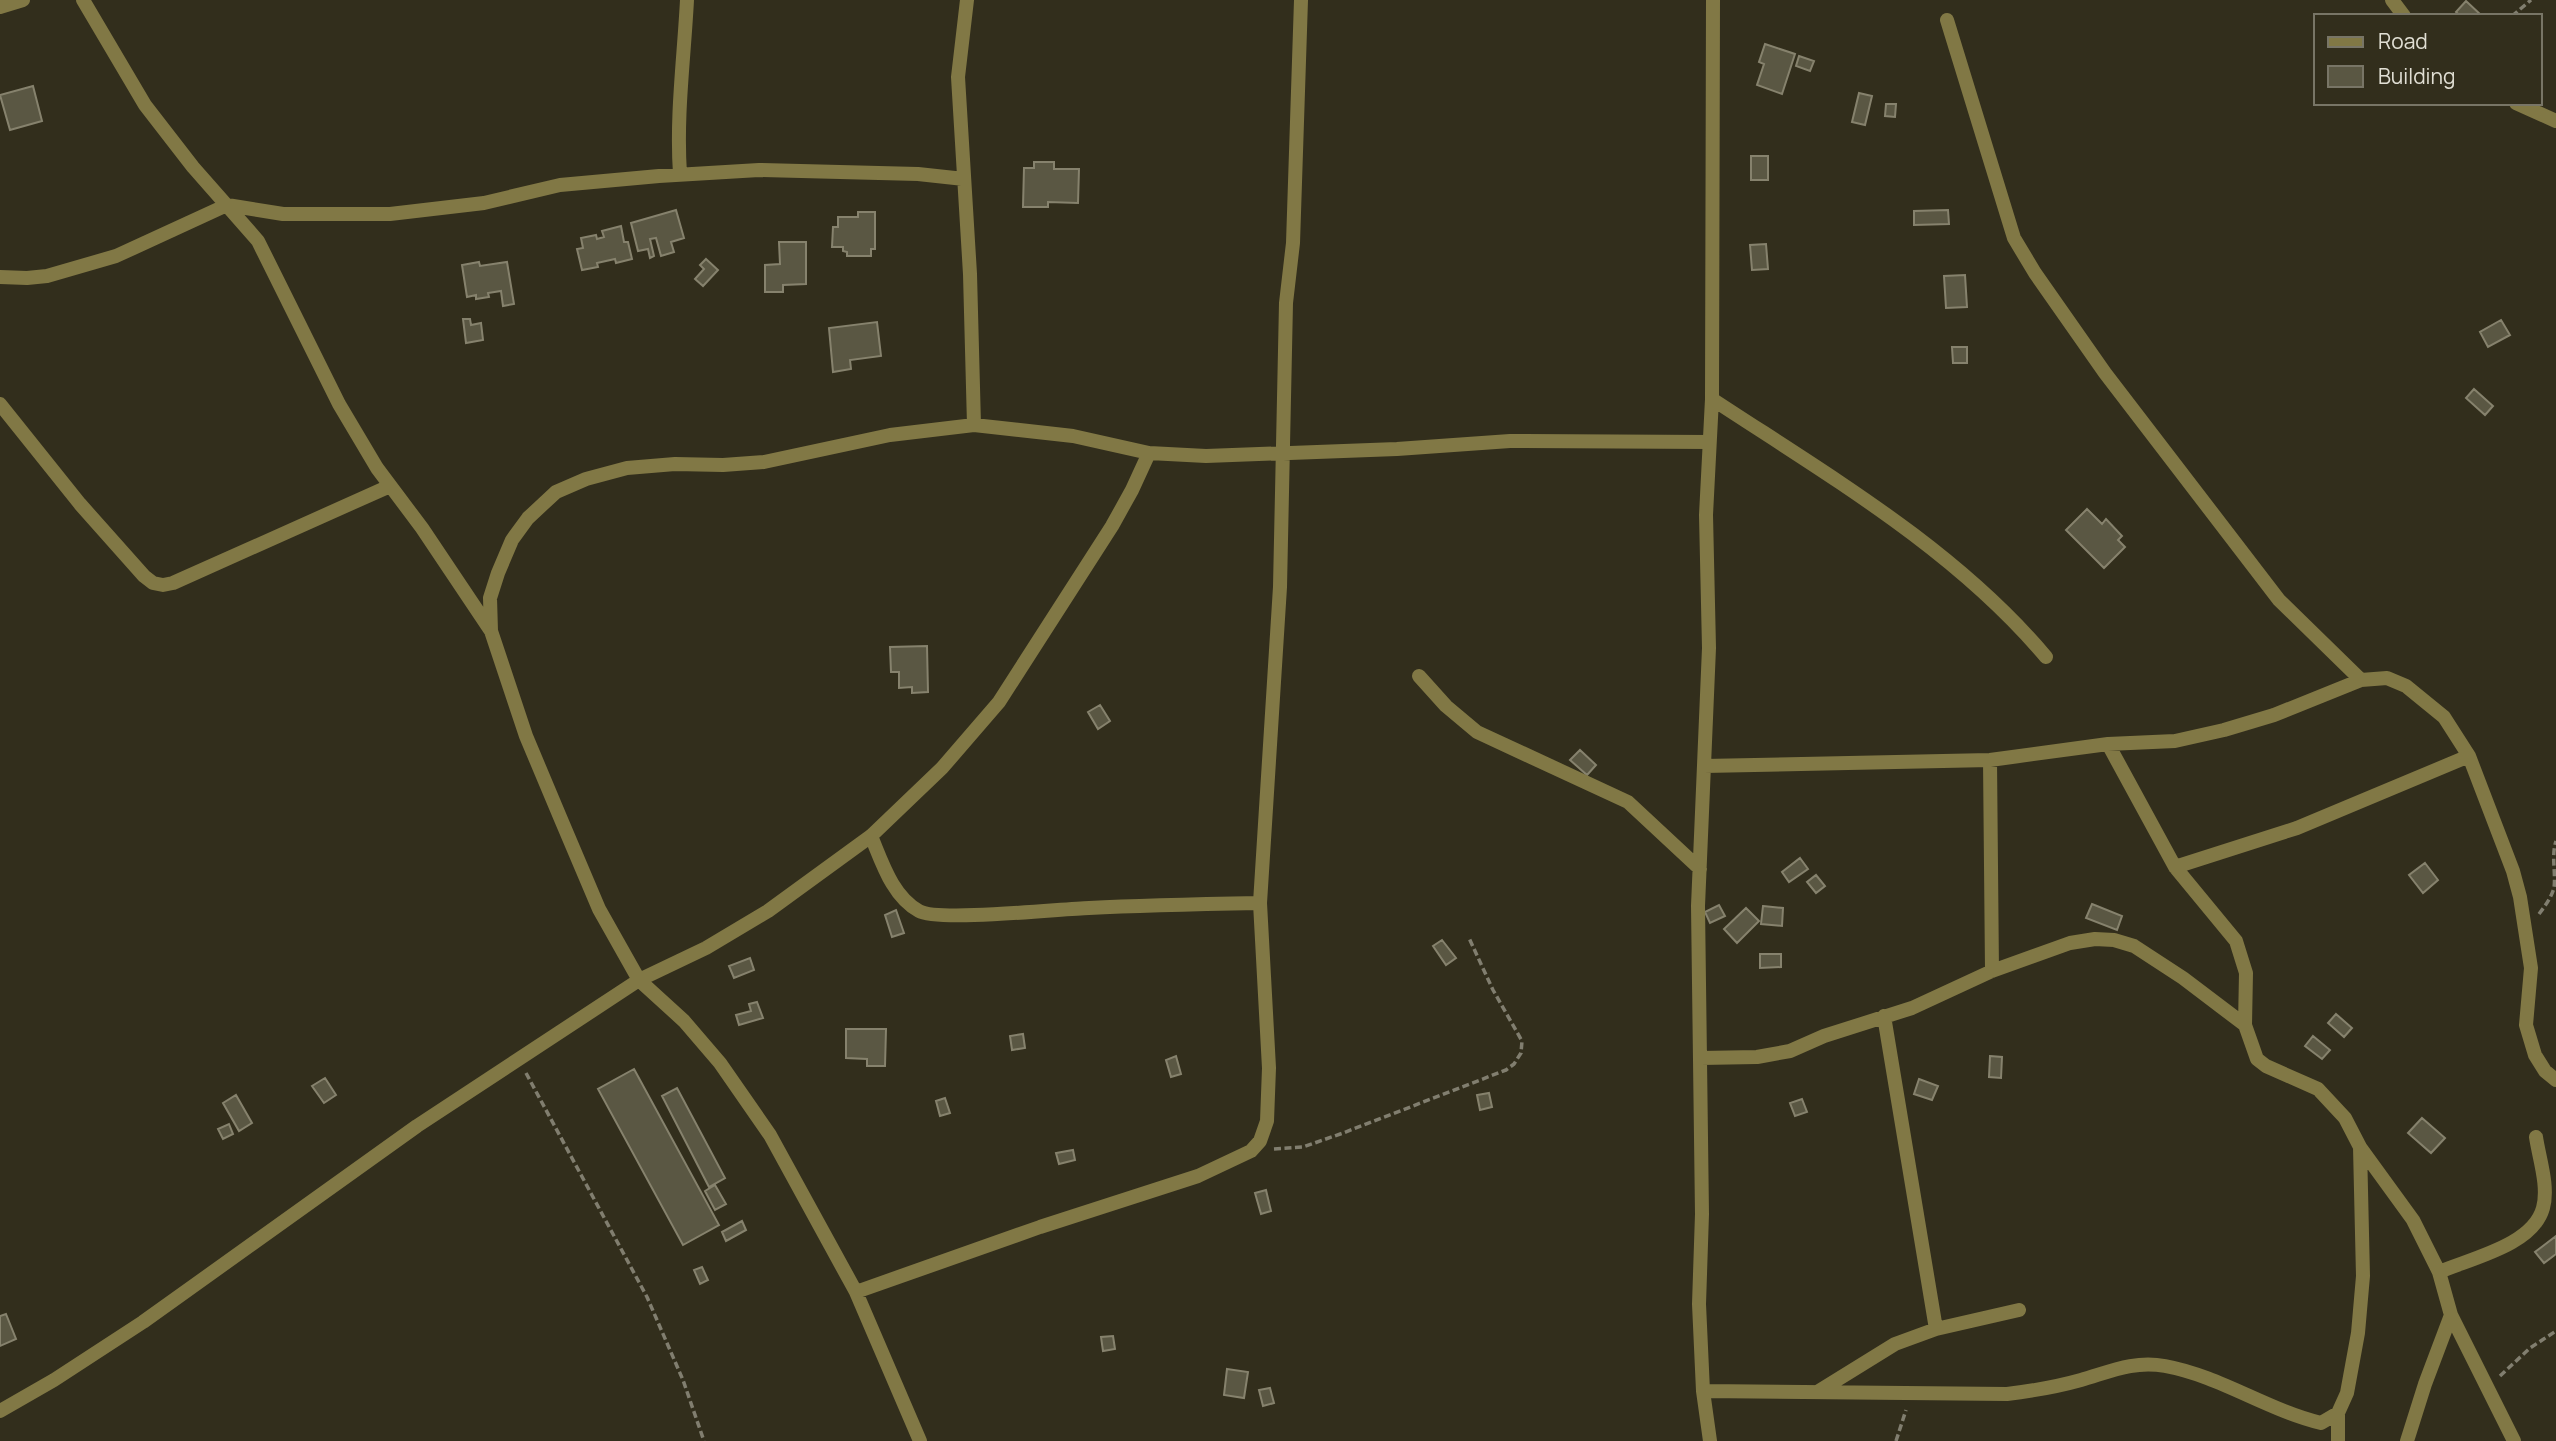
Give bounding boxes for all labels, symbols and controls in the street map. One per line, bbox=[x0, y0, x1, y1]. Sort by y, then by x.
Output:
legend bbox=[2314, 14, 2542, 105]
text: Road bbox=[2378, 27, 2428, 55]
text: Building bbox=[2378, 62, 2455, 90]

